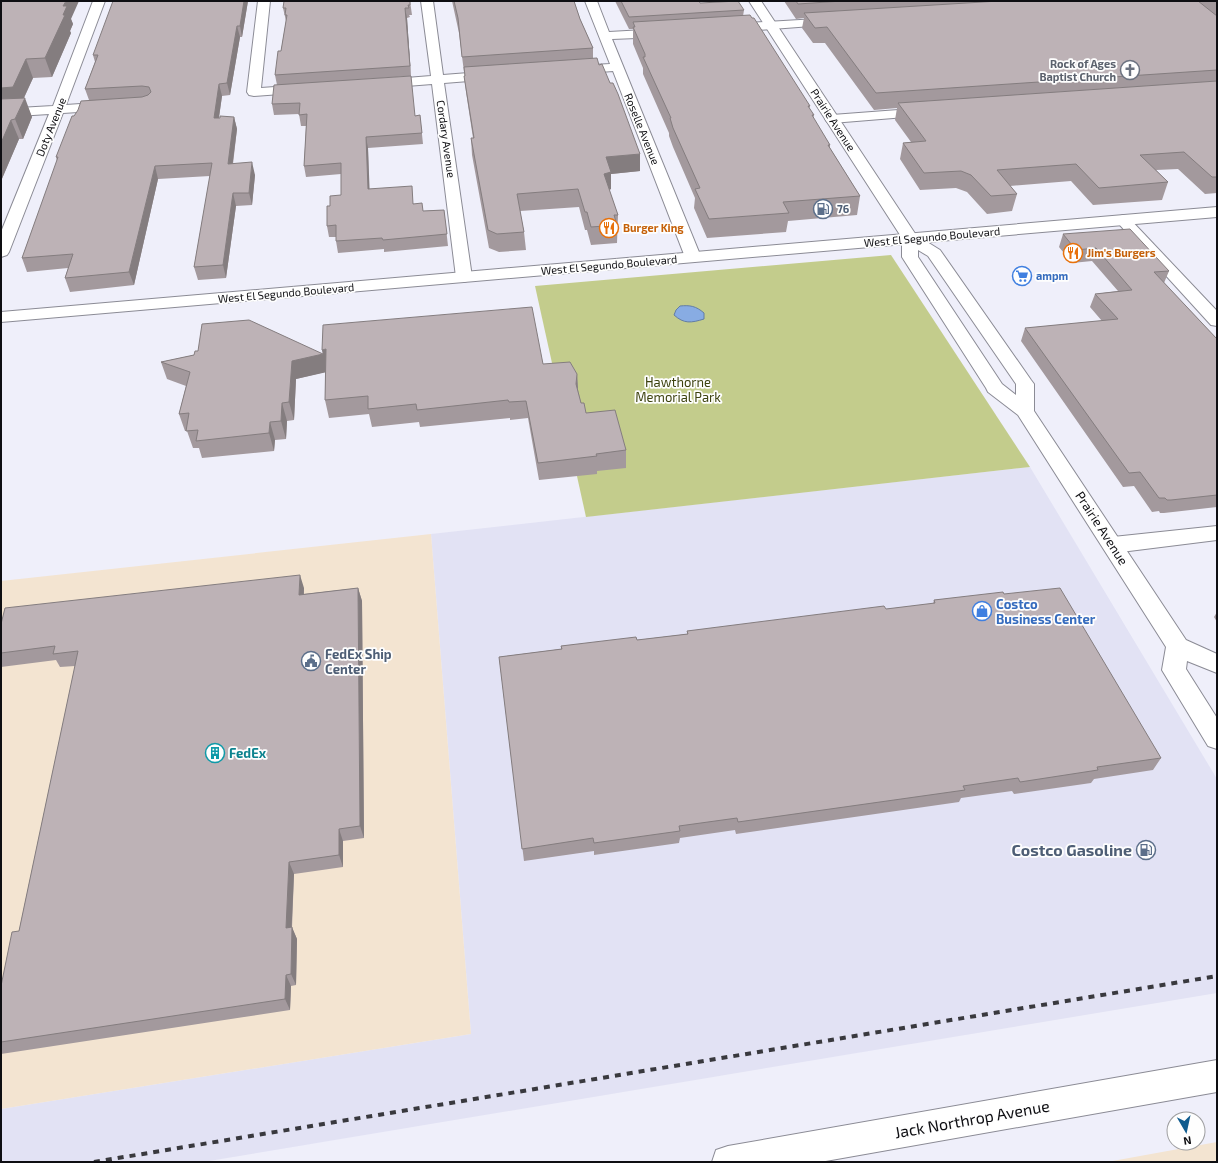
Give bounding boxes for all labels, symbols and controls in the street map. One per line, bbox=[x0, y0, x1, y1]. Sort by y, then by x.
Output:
place label: Rock of Ages Baptist Church bbox=[1039, 57, 1116, 83]
church icon: Rock of Ages Baptist Church bbox=[1119, 59, 1141, 81]
street label: Prairie Avenue bbox=[808, 86, 858, 153]
street label: Roselle Avenue bbox=[622, 91, 663, 167]
street label: Doty Avenue bbox=[33, 95, 68, 158]
street label: Cordary Avenue bbox=[435, 99, 458, 179]
fuel station icon: 76 bbox=[812, 198, 834, 220]
place label: 76 bbox=[837, 202, 850, 215]
restaurant icon: Burger King bbox=[598, 217, 620, 239]
place label: Burger King bbox=[623, 221, 684, 234]
street label: West El Segundo Boulevard bbox=[863, 224, 1001, 249]
restaurant icon: Jim's Burgers bbox=[1062, 242, 1084, 264]
place label: Jim's Burgers bbox=[1087, 246, 1156, 259]
street label: West El Segundo Boulevard bbox=[540, 252, 678, 277]
supermarket icon: ampm bbox=[1011, 265, 1033, 287]
place label: ampm bbox=[1036, 269, 1069, 282]
street label: West El Segundo Boulevard bbox=[217, 280, 355, 305]
park label: Hawthorne Memorial Park bbox=[635, 374, 721, 405]
street label: Prairie Avenue bbox=[1072, 488, 1132, 568]
place label: Costco Business Center bbox=[996, 596, 1096, 627]
shop icon: Costco Business Center bbox=[971, 600, 993, 622]
place label: FedEx Ship Center bbox=[325, 646, 392, 677]
public building icon: FedEx Ship Center bbox=[300, 650, 322, 672]
building icon: FedEx bbox=[204, 742, 226, 764]
place label: FedEx bbox=[229, 745, 267, 761]
fuel station icon: Costco Gasoline bbox=[1135, 839, 1157, 861]
place label: Costco Gasoline bbox=[1011, 840, 1132, 859]
street label: Jack Northrop Avenue bbox=[893, 1096, 1051, 1142]
north arrow bbox=[1166, 1111, 1206, 1151]
text: N bbox=[1183, 1134, 1193, 1148]

